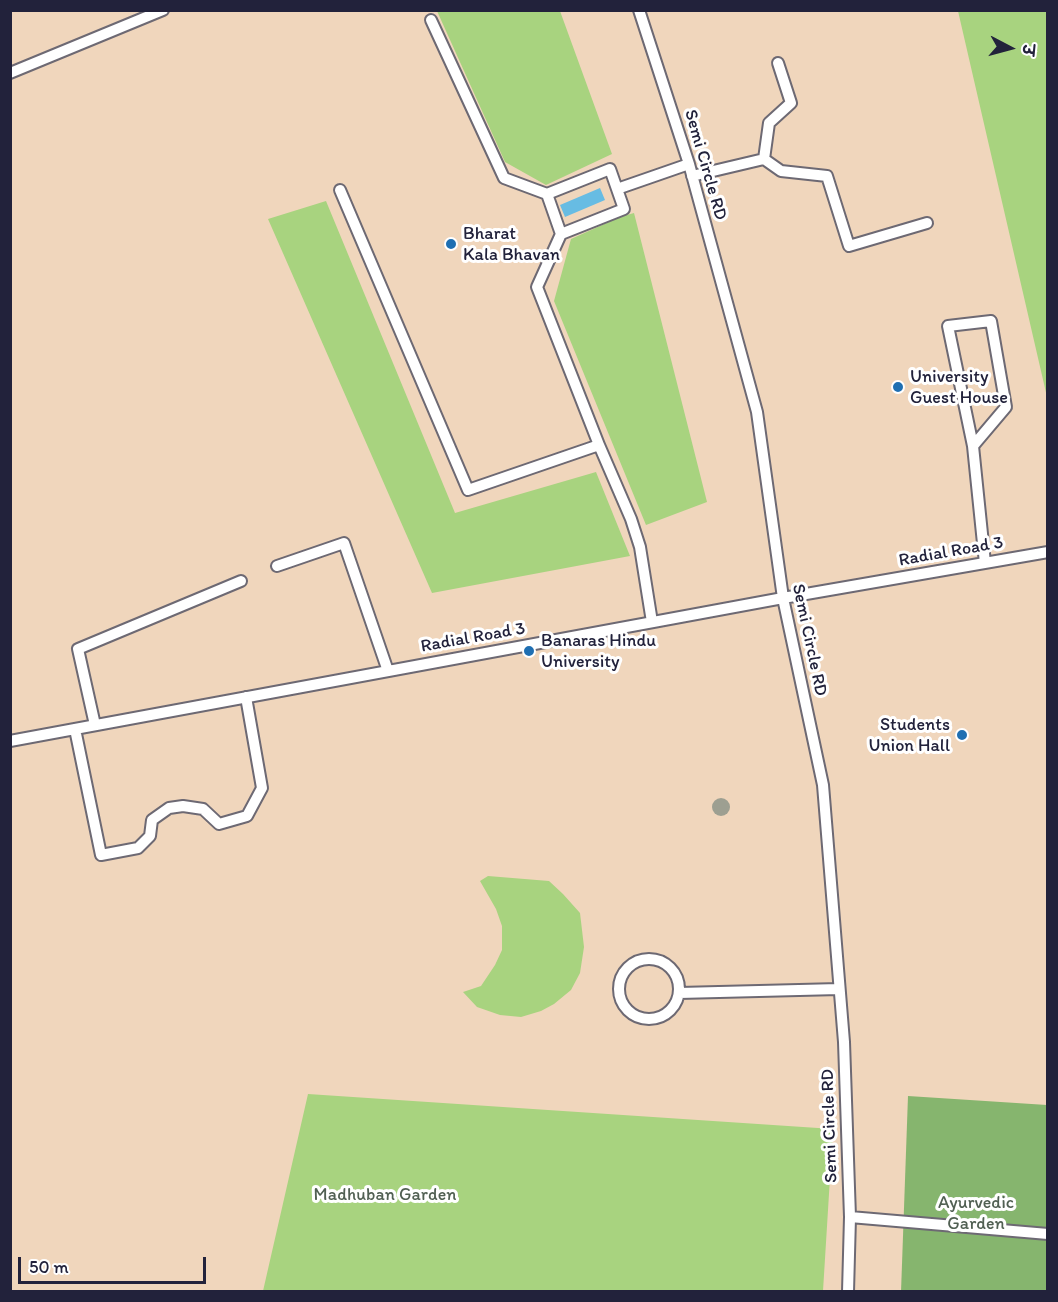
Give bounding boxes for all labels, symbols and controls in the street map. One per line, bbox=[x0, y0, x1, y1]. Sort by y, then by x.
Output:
north arrow bbox=[980, 18, 1040, 78]
text: उ bbox=[1018, 44, 1038, 56]
street label: Semi Circle RD bbox=[679, 107, 731, 223]
place label: Bharat Kala Bhavan bbox=[463, 223, 560, 266]
marker: Bharat Kala Bhavan bbox=[444, 237, 458, 251]
place label: University Guest House bbox=[910, 366, 1008, 409]
marker: University Guest House bbox=[891, 380, 905, 394]
street label: Radial Road 3 bbox=[897, 532, 1005, 572]
street label: Semi Circle RD bbox=[787, 582, 831, 698]
street label: Radial Road 3 bbox=[419, 618, 527, 658]
place label: Banaras Hindu University bbox=[541, 630, 656, 672]
marker: Banaras Hindu University bbox=[522, 644, 536, 658]
place label: Students Union Hall bbox=[868, 714, 950, 756]
marker: Students Union Hall bbox=[955, 728, 969, 742]
street label: Semi Circle RD bbox=[817, 1069, 843, 1183]
park label: Madhuban Garden bbox=[314, 1184, 456, 1206]
park label: Ayurvedic Garden bbox=[938, 1192, 1014, 1234]
scale bar bbox=[21, 1245, 208, 1283]
text: 50 m bbox=[29, 1256, 69, 1278]

